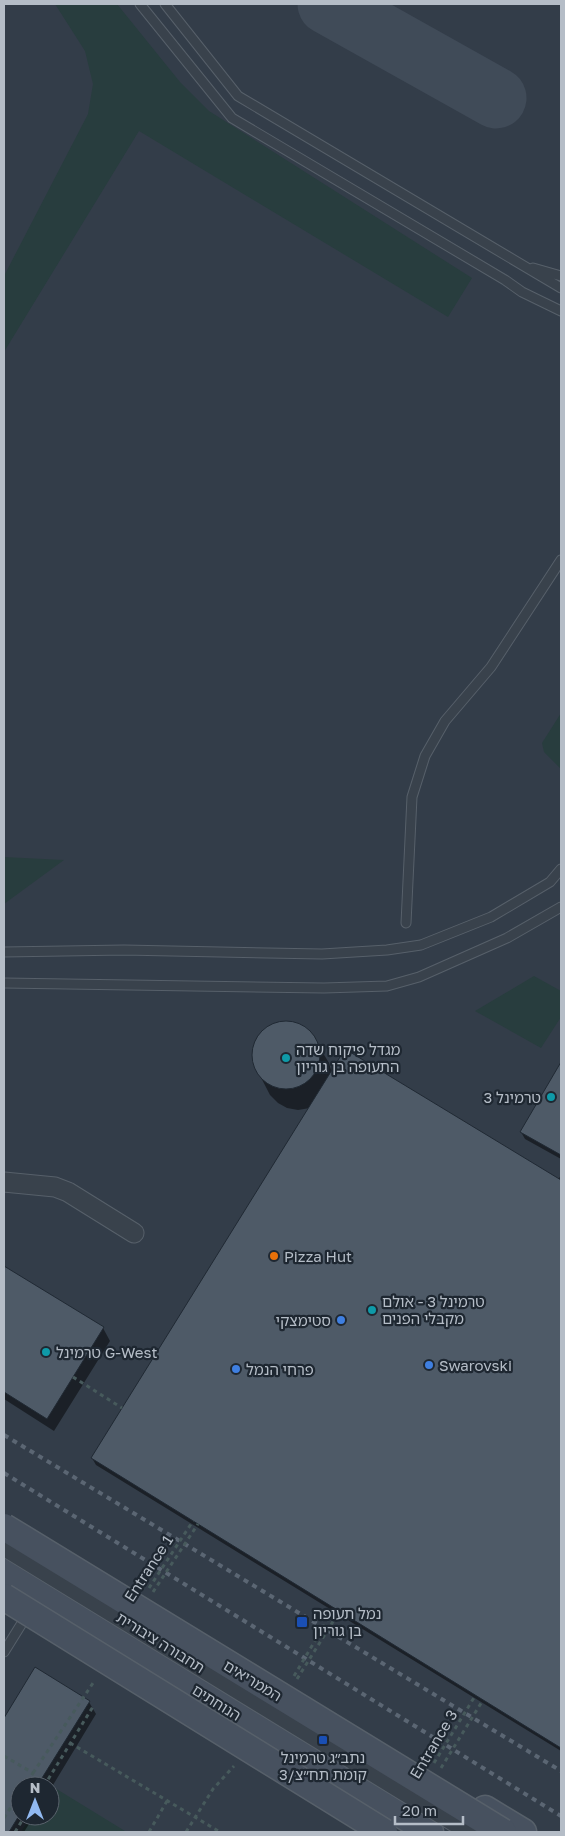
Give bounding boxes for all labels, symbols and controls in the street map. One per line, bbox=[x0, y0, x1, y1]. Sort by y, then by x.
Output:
place label: מגדל פיקוח שדה התעופה בן גוריון bbox=[296, 1040, 401, 1075]
marker: מגדל פיקוח שדה התעופה בן גוריון bbox=[280, 1052, 292, 1064]
place label: טרמינל 3 bbox=[484, 1088, 541, 1106]
marker: טרמינל 3 bbox=[545, 1091, 557, 1103]
place label: Pizza Hut bbox=[284, 1247, 352, 1265]
marker: Pizza Hut bbox=[268, 1250, 280, 1262]
place label: טרמינל 3 - אולם מקבלי הפנים bbox=[382, 1292, 485, 1327]
marker: טרמינל 3 - אולם מקבלי הפנים bbox=[366, 1304, 378, 1316]
place label: סטימצקי bbox=[276, 1311, 331, 1329]
marker: סטימצקי bbox=[335, 1314, 347, 1326]
place label: טרמינל G-West bbox=[56, 1343, 157, 1361]
marker: טרמינל G-West bbox=[40, 1346, 52, 1358]
place label: Swarovski bbox=[439, 1356, 512, 1374]
marker: Swarovski bbox=[423, 1359, 435, 1371]
place label: פרחי הנמל bbox=[246, 1360, 314, 1378]
marker: פרחי הנמל bbox=[230, 1363, 242, 1375]
street label: Entrance 1 bbox=[120, 1531, 176, 1605]
place label: נמל תעופה בן גוריון bbox=[313, 1604, 381, 1639]
street label: תחבורה ציבורית bbox=[113, 1608, 209, 1676]
marker: נמל תעופה בן גוריון bbox=[295, 1615, 309, 1629]
street label: הממריאים bbox=[221, 1656, 285, 1704]
street label: הנוחתים bbox=[189, 1680, 245, 1724]
street label: Entrance 3 bbox=[405, 1706, 461, 1782]
marker: נתב״ג טרמינל 3/קומת תח״צ bbox=[317, 1734, 329, 1746]
place label: נתב״ג טרמינל 3/קומת תח״צ bbox=[279, 1748, 367, 1783]
north arrow bbox=[10, 1776, 60, 1826]
text: N bbox=[30, 1779, 40, 1796]
scale bar bbox=[395, 1794, 462, 1826]
text: 20 m bbox=[402, 1801, 437, 1819]

